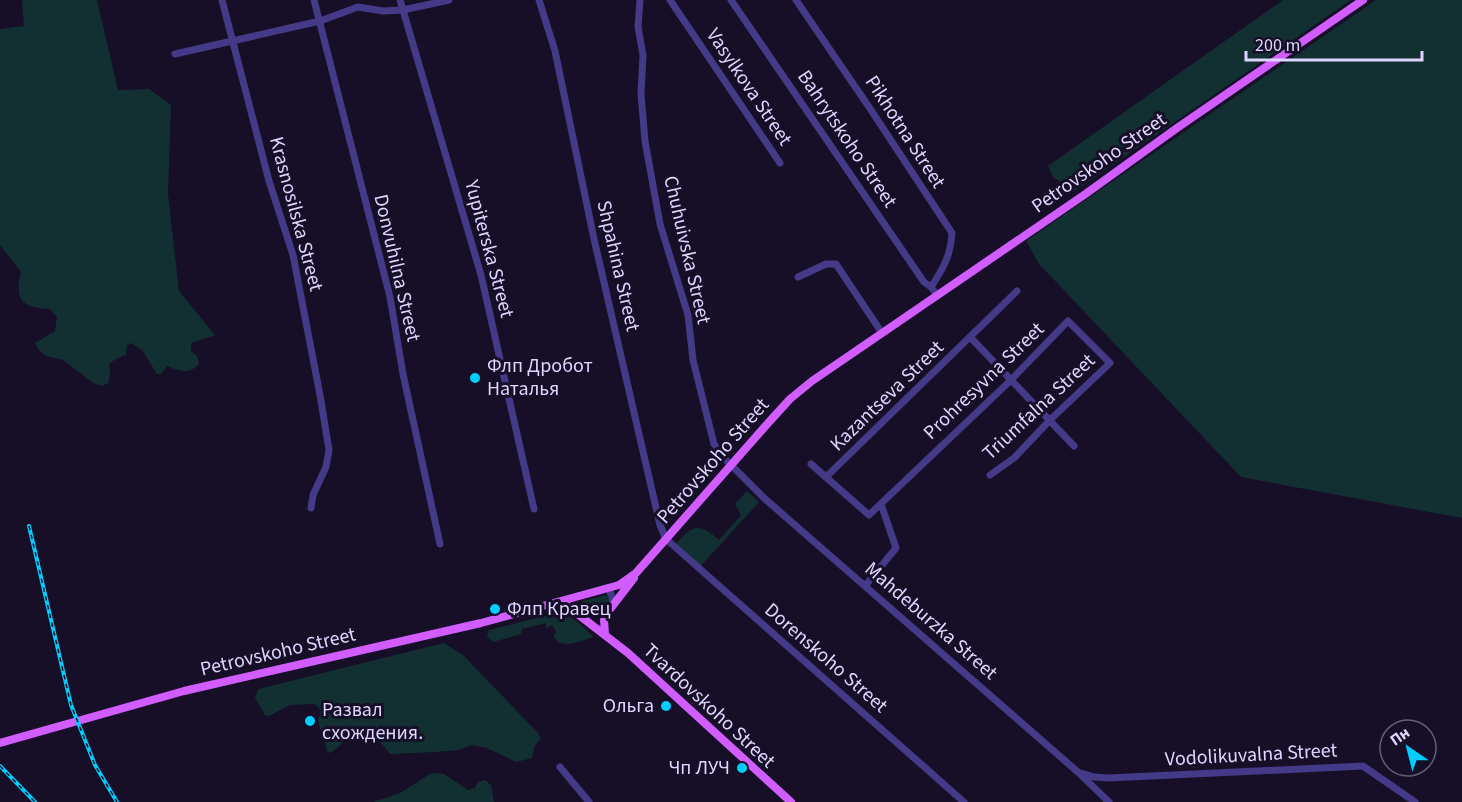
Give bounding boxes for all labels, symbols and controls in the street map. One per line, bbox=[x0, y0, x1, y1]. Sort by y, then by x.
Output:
street label: Vasylkova Street bbox=[699, 23, 799, 151]
scale bar bbox=[1246, 24, 1422, 62]
text: 200 m bbox=[1255, 33, 1300, 58]
street label: Bahrytskoho Street bbox=[790, 65, 904, 214]
street label: Pikhotna Street bbox=[858, 70, 952, 194]
street label: Petrovskoho Street bbox=[1026, 106, 1172, 220]
street label: Krasnosilska Street bbox=[262, 134, 330, 295]
street label: Chuhuivska Street bbox=[656, 173, 718, 327]
street label: Yupiterska Street bbox=[457, 176, 521, 321]
street label: Donvuhilna Street bbox=[366, 192, 428, 345]
street label: Shpahina Street bbox=[589, 198, 647, 334]
street label: Prohresyvna Street bbox=[917, 316, 1051, 446]
street label: Kazantseva Street bbox=[824, 334, 950, 458]
street label: Triumfalna Street bbox=[976, 347, 1102, 467]
place label: Флп Дробот Наталья bbox=[487, 352, 593, 403]
marker: Флп Дробот Наталья bbox=[468, 371, 482, 385]
street label: Petrovskoho Street bbox=[650, 392, 776, 530]
street label: Mahdeburzka Street bbox=[859, 555, 1004, 687]
place label: Флп Кравец bbox=[507, 595, 611, 623]
street label: Dorenskoho Street bbox=[758, 596, 894, 720]
marker: Флп Кравец bbox=[488, 602, 502, 616]
street label: Petrovskoho Street bbox=[198, 620, 359, 683]
street label: Tvardovskoho Street bbox=[637, 637, 781, 775]
place label: Ольга bbox=[603, 692, 654, 720]
place label: Развал схождения. bbox=[322, 696, 423, 747]
marker: Ольга bbox=[659, 699, 673, 713]
marker: Развал схождения. bbox=[303, 714, 317, 728]
north arrow bbox=[1378, 718, 1438, 778]
text: Пн bbox=[1386, 722, 1414, 751]
street label: Vodolikuvalna Street bbox=[1164, 736, 1338, 773]
place label: Чп ЛУЧ bbox=[668, 754, 730, 782]
marker: Чп ЛУЧ bbox=[735, 761, 749, 775]

